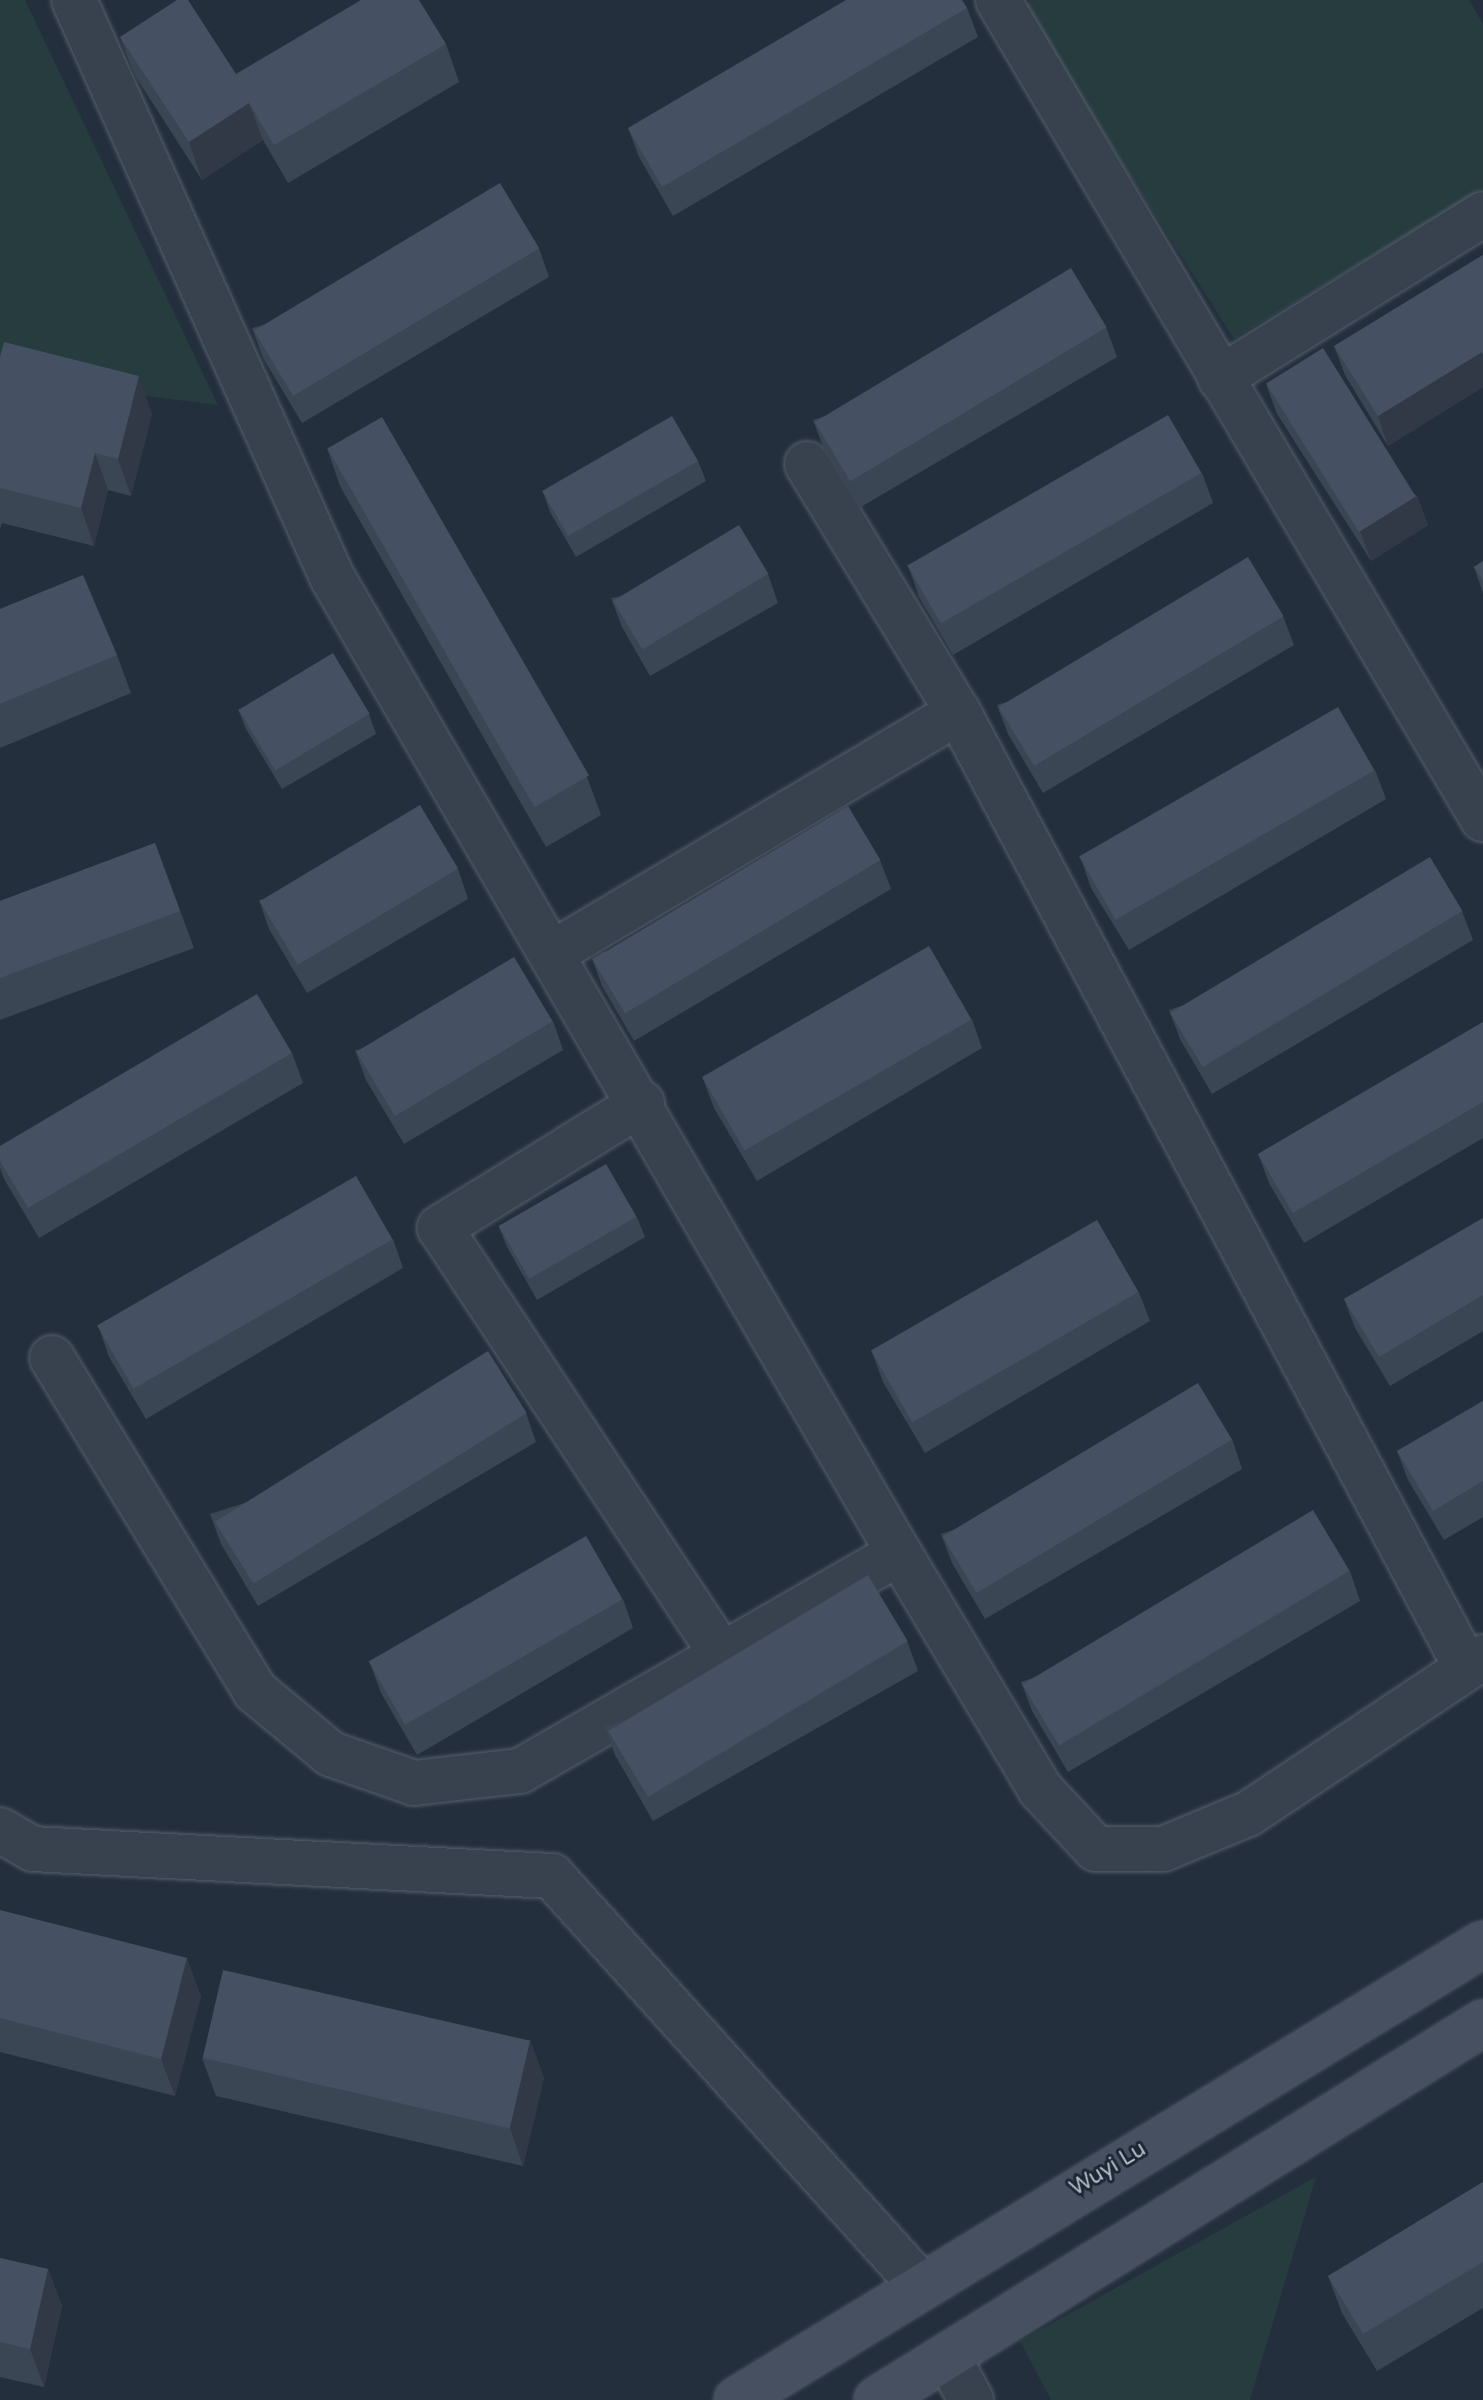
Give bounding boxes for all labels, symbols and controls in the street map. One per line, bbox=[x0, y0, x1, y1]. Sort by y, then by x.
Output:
street label: Wuyi Lu bbox=[1065, 2136, 1151, 2202]

